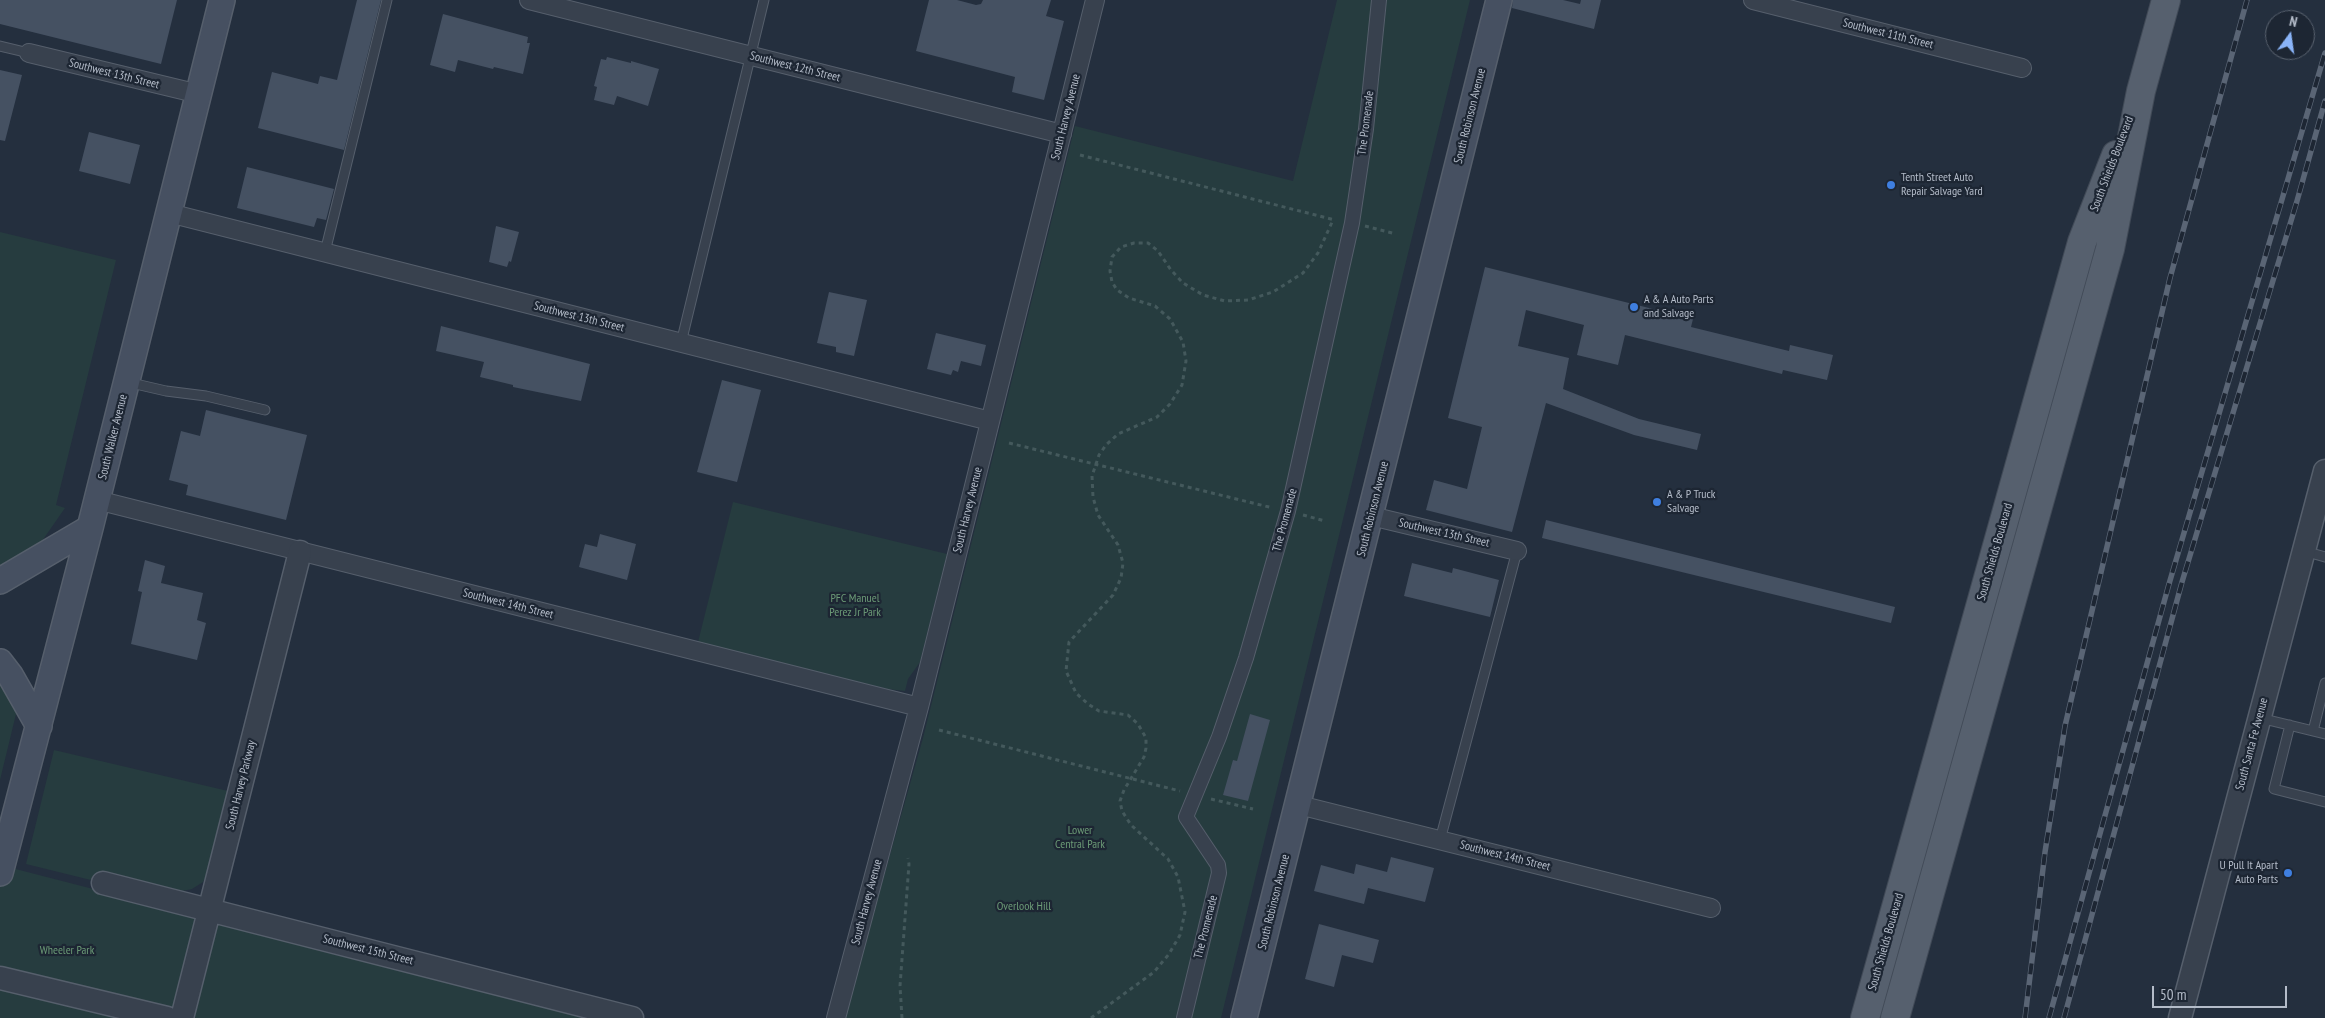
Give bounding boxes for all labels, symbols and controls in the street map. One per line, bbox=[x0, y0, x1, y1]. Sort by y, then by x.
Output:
north arrow bbox=[2265, 10, 2315, 60]
text: N bbox=[2288, 12, 2299, 31]
street label: Southwest 11th Street bbox=[1841, 16, 1935, 52]
street label: Southwest 12th Street bbox=[748, 49, 842, 85]
street label: Southwest 13th Street bbox=[67, 56, 161, 92]
street label: South Robinson Avenue bbox=[1451, 67, 1489, 165]
street label: South Harvey Avenue bbox=[1048, 73, 1084, 161]
street label: The Promenade bbox=[1355, 90, 1377, 156]
street label: South Shields Boulevard bbox=[2087, 114, 2137, 214]
place label: Tenth Street Auto Repair Salvage Yard bbox=[1901, 171, 1983, 199]
marker: Tenth Street Auto Repair Salvage Yard bbox=[1885, 179, 1897, 191]
place label: A & A Auto Parts and Salvage bbox=[1644, 293, 1713, 321]
street label: Southwest 13th Street bbox=[532, 299, 626, 335]
marker: A & A Auto Parts and Salvage bbox=[1628, 301, 1640, 313]
street label: South Walker Avenue bbox=[95, 393, 131, 481]
street label: South Robinson Avenue bbox=[1354, 460, 1392, 558]
street label: South Harvey Avenue bbox=[950, 466, 986, 554]
street label: The Promenade bbox=[1270, 487, 1300, 553]
place label: A & P Truck Salvage bbox=[1667, 488, 1715, 516]
marker: A & P Truck Salvage bbox=[1651, 496, 1663, 508]
street label: South Shields Boulevard bbox=[1974, 502, 2016, 602]
street label: Southwest 13th Street bbox=[1397, 516, 1491, 550]
street label: Southwest 14th Street bbox=[461, 586, 555, 622]
park label: PFC Manuel Perez Jr Park bbox=[829, 592, 881, 620]
street label: South Santa Fe Avenue bbox=[2233, 696, 2271, 792]
street label: South Harvey Parkway bbox=[223, 739, 259, 831]
park label: Lower Central Park bbox=[1055, 824, 1105, 852]
street label: Southwest 14th Street bbox=[1458, 838, 1552, 874]
street label: South Robinson Avenue bbox=[1255, 853, 1293, 951]
street label: South Harvey Avenue bbox=[849, 858, 885, 946]
place label: U Pull It Apart Auto Parts bbox=[2220, 859, 2278, 887]
marker: U Pull It Apart Auto Parts bbox=[2282, 867, 2294, 879]
street label: South Shields Boulevard bbox=[1865, 892, 1907, 992]
street label: The Promenade bbox=[1191, 894, 1221, 960]
park label: Overlook Hill bbox=[997, 900, 1051, 914]
street label: Southwest 15th Street bbox=[321, 932, 415, 968]
park label: Wheeler Park bbox=[40, 944, 94, 958]
scale bar bbox=[2155, 976, 2290, 1008]
text: 50 m bbox=[2160, 985, 2186, 1004]

